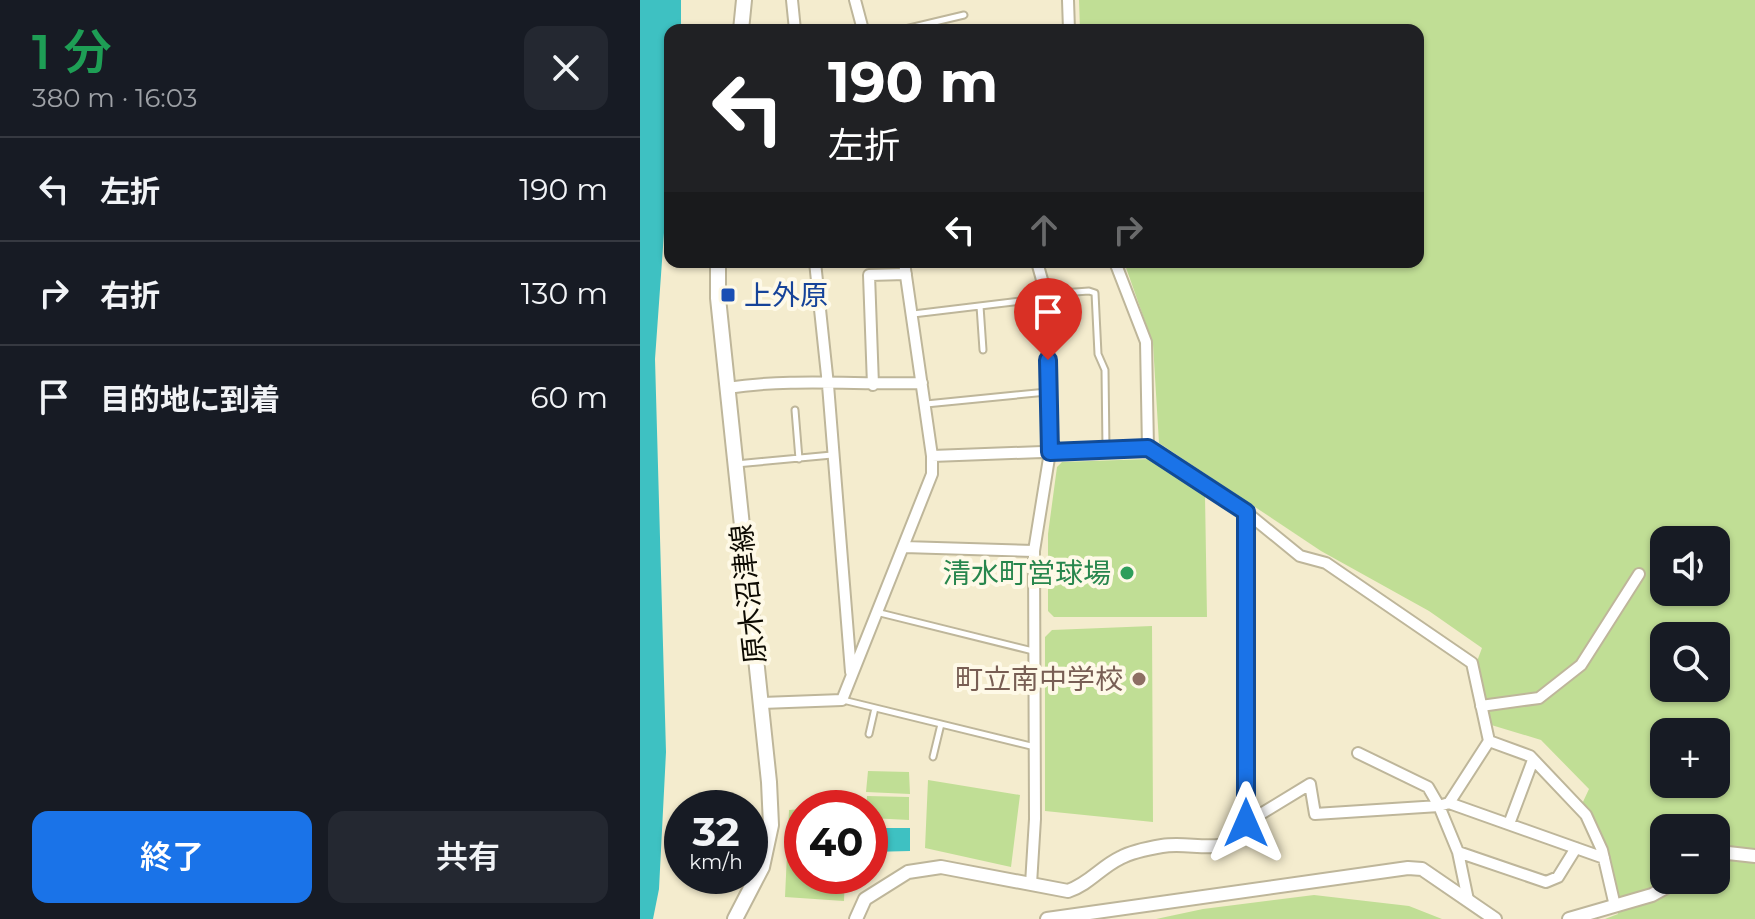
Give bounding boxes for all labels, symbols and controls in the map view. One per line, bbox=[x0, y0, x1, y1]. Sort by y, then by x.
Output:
text: 1 分 bbox=[32, 23, 112, 81]
button: close bbox=[524, 26, 608, 110]
text: 190 m bbox=[828, 48, 998, 116]
icon: left bbox=[696, 56, 800, 160]
text: 380 m · 16:03 bbox=[32, 82, 197, 114]
text: 左折 bbox=[828, 123, 900, 167]
icon: left bbox=[32, 167, 76, 211]
text: 190 m bbox=[519, 171, 608, 208]
text: 左折 bbox=[100, 173, 160, 210]
icon: left bbox=[938, 208, 982, 252]
icon: ahead bbox=[1022, 208, 1066, 252]
icon: right bbox=[1106, 208, 1150, 252]
icon: right bbox=[32, 271, 76, 315]
text: 130 m bbox=[521, 275, 608, 312]
text: 右折 bbox=[100, 277, 160, 314]
place label: 上外原 bbox=[744, 278, 828, 312]
pin bbox=[1014, 278, 1082, 360]
marker: 上外原 bbox=[719, 286, 737, 304]
icon: arrive bbox=[1026, 290, 1070, 334]
icon: arrive bbox=[32, 375, 76, 419]
text: 60 m bbox=[530, 379, 608, 416]
text: 目的地に到着 bbox=[100, 381, 280, 418]
street label: 原木沼津線 bbox=[724, 523, 772, 665]
map controls bbox=[1650, 526, 1730, 894]
button: sound bbox=[1650, 526, 1730, 606]
place label: 清水町営球場 bbox=[943, 556, 1111, 590]
marker: 清水町営球場 bbox=[1118, 564, 1136, 582]
button: search bbox=[1650, 622, 1730, 702]
place label: 町立南中学校 bbox=[955, 662, 1123, 696]
marker: 町立南中学校 bbox=[1130, 670, 1148, 688]
button: + bbox=[1650, 718, 1730, 798]
position arrow bbox=[1204, 781, 1288, 865]
speed limit sign: 40 bbox=[784, 790, 888, 894]
text: 32 bbox=[692, 807, 740, 856]
button: 終了 bbox=[32, 811, 312, 903]
button: 共有 bbox=[328, 811, 608, 903]
button: − bbox=[1650, 814, 1730, 894]
text: km/h bbox=[689, 850, 743, 874]

